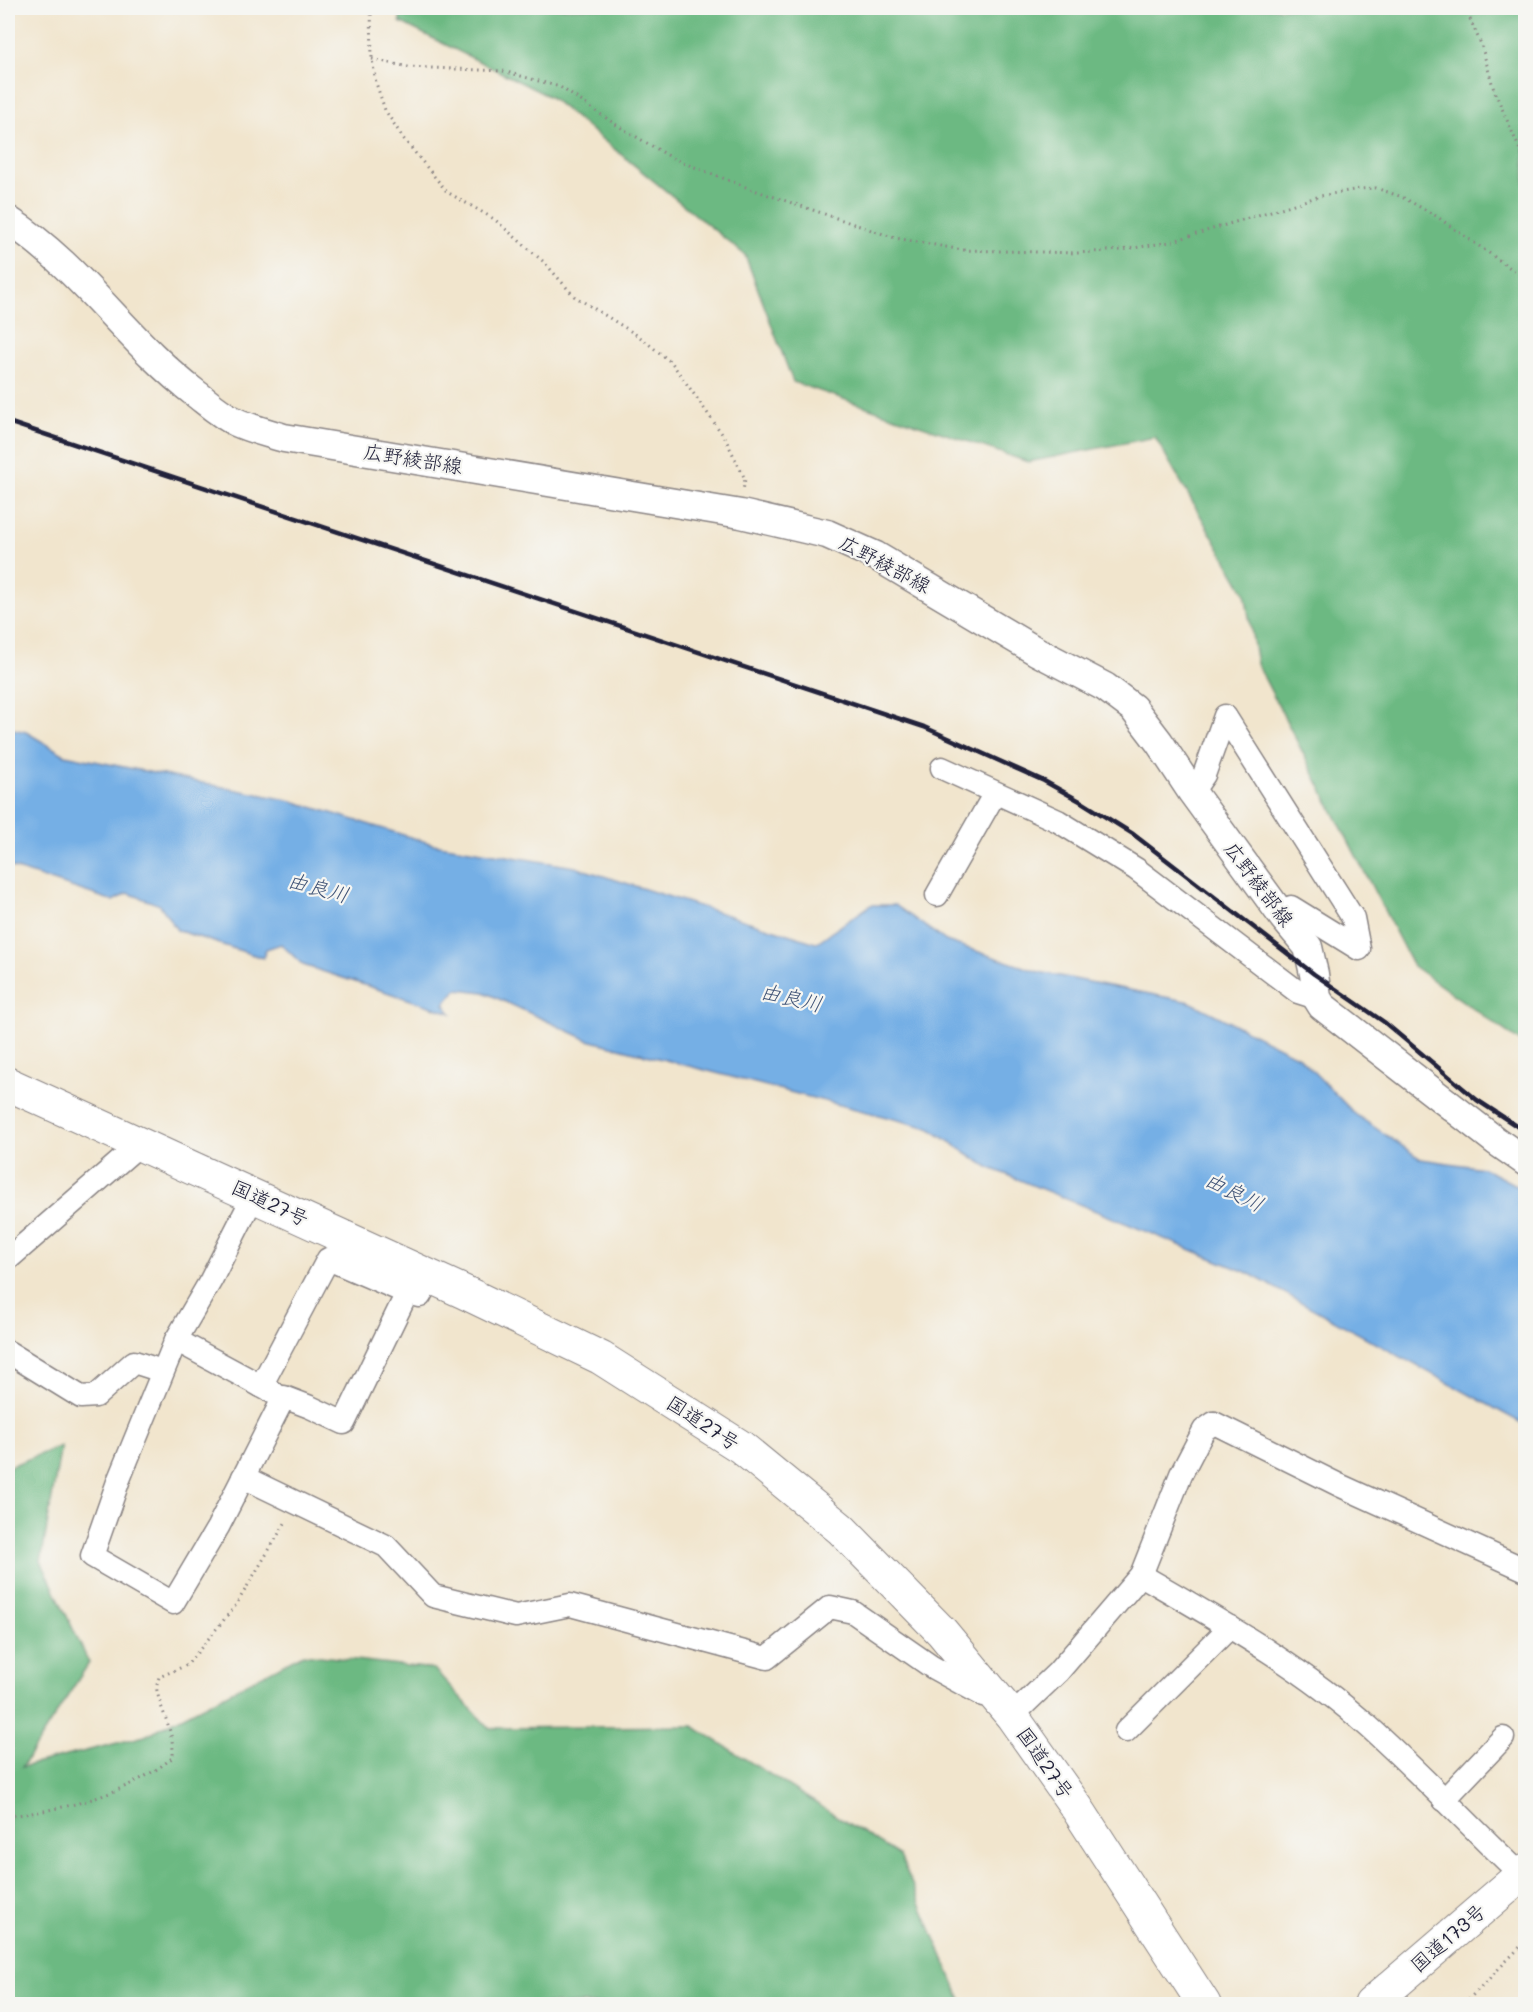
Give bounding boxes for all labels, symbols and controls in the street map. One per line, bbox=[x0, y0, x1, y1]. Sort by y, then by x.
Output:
street label: 広野綾部線 bbox=[362, 437, 465, 479]
street label: 広野綾部線 bbox=[835, 528, 936, 598]
street label: 広野綾部線 bbox=[1219, 836, 1300, 931]
water label: 由良川 bbox=[284, 865, 352, 908]
water label: 由良川 bbox=[758, 976, 825, 1017]
water label: 由良川 bbox=[1200, 1164, 1269, 1217]
street label: 国道27号 bbox=[228, 1173, 313, 1231]
street label: 国道27号 bbox=[662, 1389, 745, 1455]
street label: 国道27号 bbox=[1012, 1721, 1080, 1804]
street label: 国道173号 bbox=[1404, 1897, 1491, 1977]

